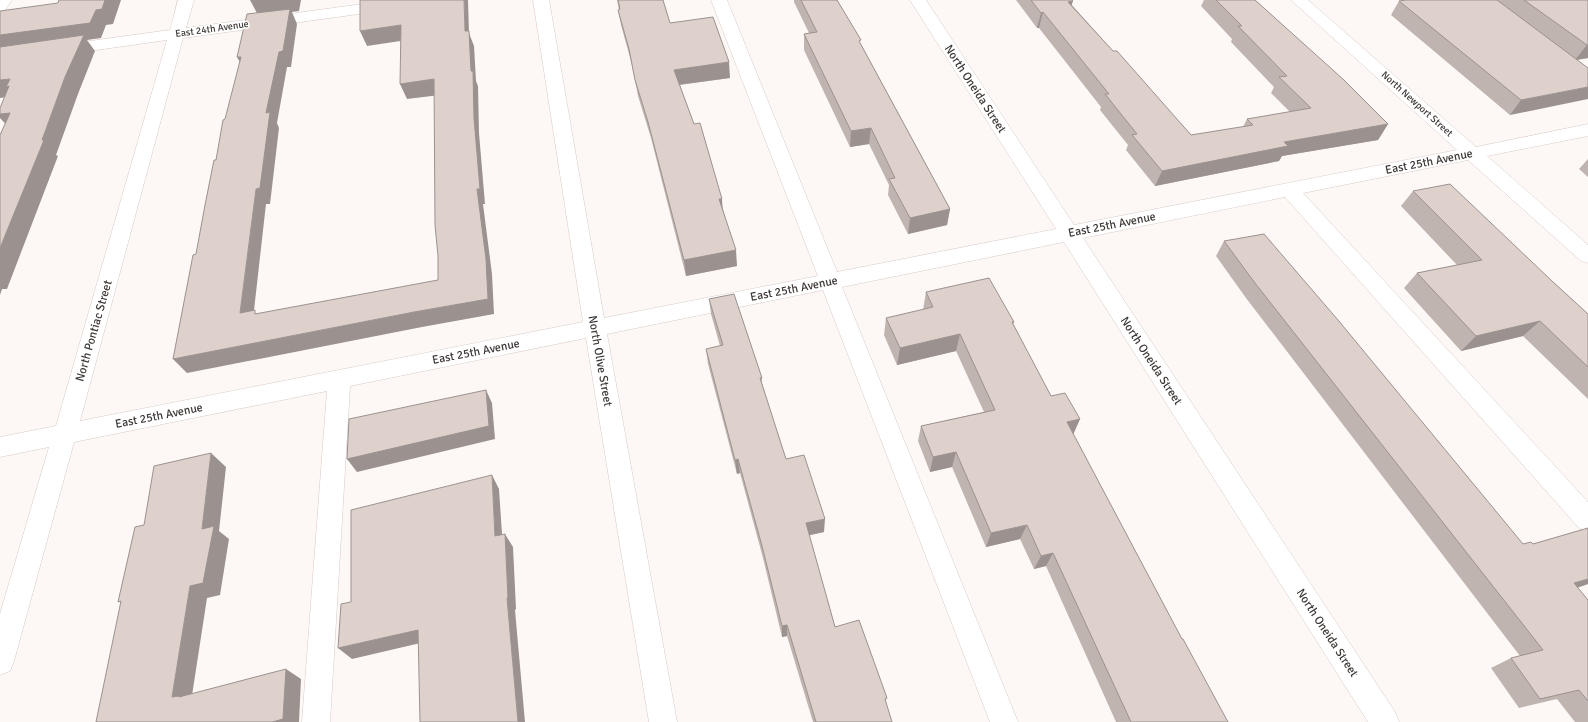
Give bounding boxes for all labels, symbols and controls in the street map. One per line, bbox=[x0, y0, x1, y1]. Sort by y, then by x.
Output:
street label: East 24th Avenue bbox=[175, 18, 249, 40]
street label: North Oneida Street bbox=[941, 42, 1009, 136]
street label: North Newport Street bbox=[1379, 69, 1456, 140]
street label: East 25th Avenue bbox=[1384, 146, 1474, 178]
street label: East 25th Avenue bbox=[1067, 209, 1157, 241]
street label: East 25th Avenue bbox=[749, 273, 839, 305]
street label: North Pontiac Street bbox=[72, 279, 116, 383]
street label: North Olive Street bbox=[585, 314, 615, 408]
street label: North Oneida Street bbox=[1117, 314, 1185, 408]
street label: East 25th Avenue bbox=[431, 336, 521, 368]
street label: East 25th Avenue bbox=[114, 400, 204, 432]
street label: North Oneida Street bbox=[1293, 586, 1361, 680]

